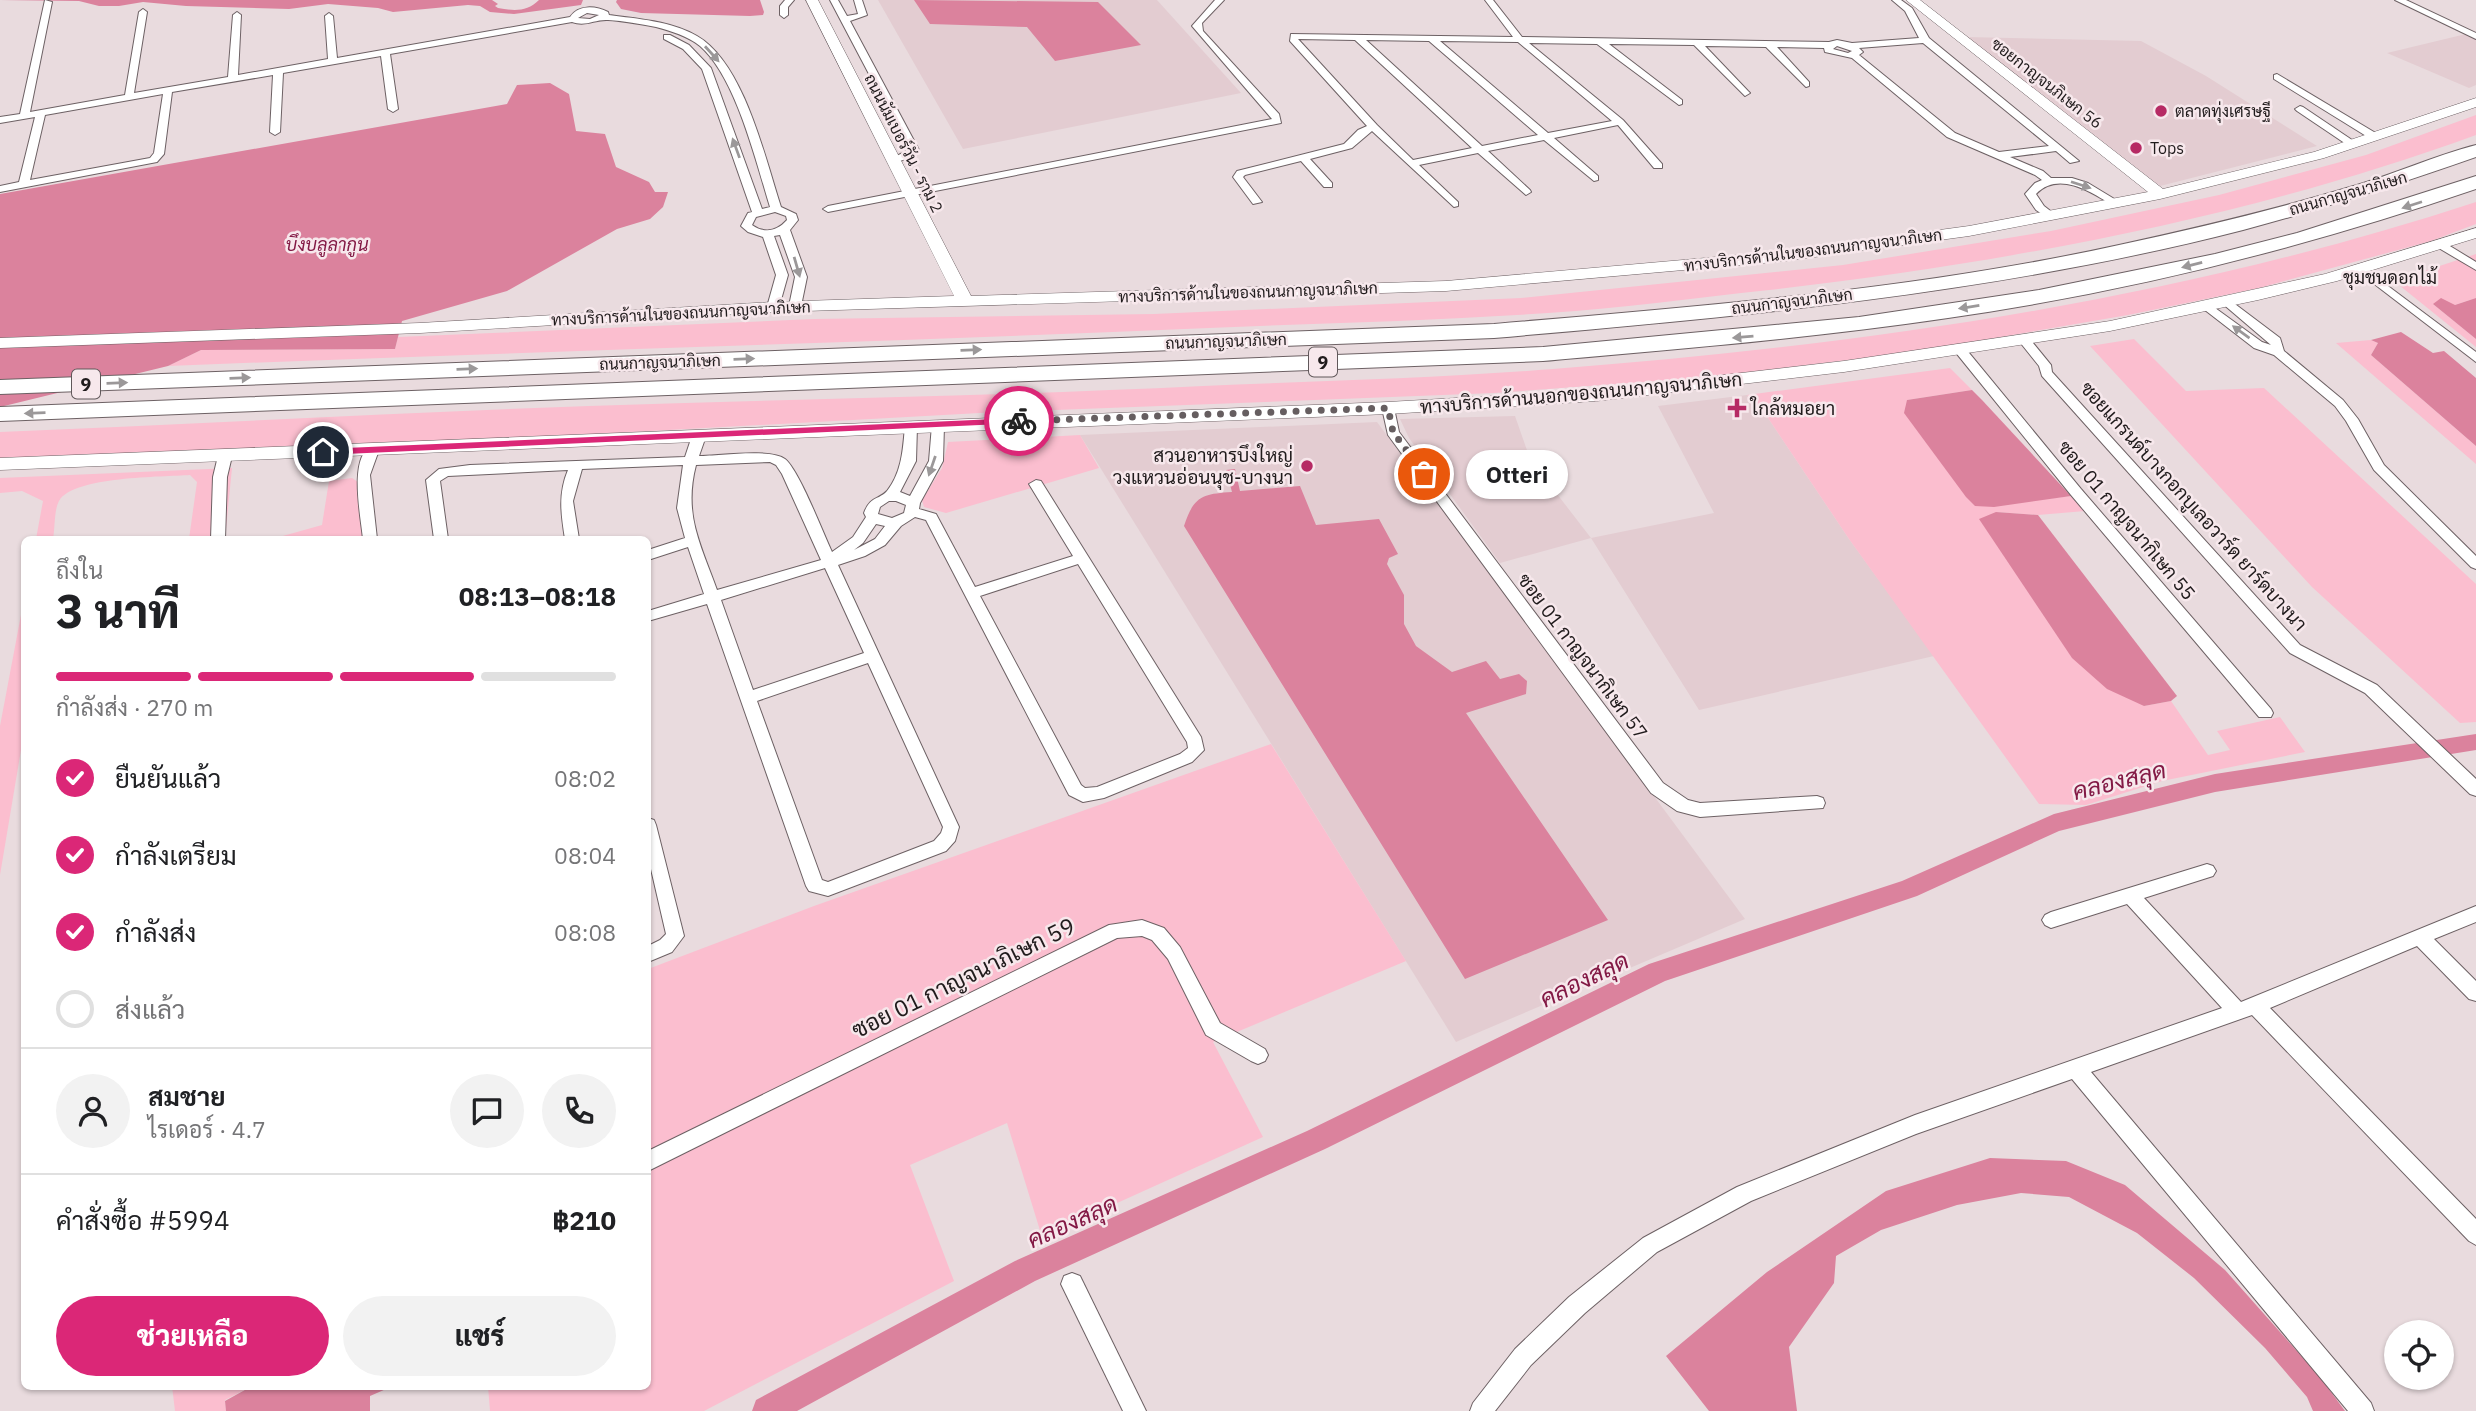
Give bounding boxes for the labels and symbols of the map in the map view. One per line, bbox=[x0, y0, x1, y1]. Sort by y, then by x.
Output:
street label: ซอยกาญจนภิเษก 56 bbox=[1987, 33, 2107, 133]
one-way arrow bbox=[704, 45, 720, 63]
street label: ถนนนัมเบอร์วัน - ราม 2 bbox=[860, 69, 949, 216]
place label: ตลาดทุ่งเศรษฐี bbox=[2175, 100, 2271, 123]
marker: ตลาดทุ่งเศรษฐี bbox=[2153, 103, 2169, 119]
one-way arrow bbox=[731, 137, 742, 158]
place label: Tops bbox=[2150, 138, 2184, 158]
marker: Tops bbox=[2128, 140, 2144, 156]
street label: ถนนกาญจนาภิเษก bbox=[2287, 167, 2409, 219]
one-way arrow bbox=[2070, 181, 2091, 191]
one-way arrow bbox=[2401, 200, 2422, 211]
street label: ทางบริการด้านในของถนนกาญจนาภิเษก bbox=[1683, 223, 1943, 276]
water label: บึงบลูลากูน bbox=[286, 233, 369, 258]
one-way arrow bbox=[792, 256, 803, 278]
one-way arrow bbox=[2181, 260, 2203, 271]
district label: ชุมชนดอกไม้ bbox=[2343, 265, 2438, 290]
street label: ทางบริการด้านในของถนนกาญจนาภิเษก bbox=[1118, 276, 1378, 307]
street label: ถนนกาญจนาภิเษก bbox=[1730, 284, 1854, 318]
street label: ทางบริการด้านในของถนนกาญจนาภิเษก bbox=[551, 295, 811, 330]
one-way arrow bbox=[1958, 302, 1980, 313]
one-way arrow bbox=[2232, 325, 2251, 339]
street label: ถนนกาญจนาภิเษก bbox=[1165, 329, 1287, 353]
one-way arrow bbox=[1732, 332, 1754, 343]
one-way arrow bbox=[960, 345, 982, 356]
road number: 9 bbox=[1309, 348, 1337, 376]
street label: ถนนกาญจนาภิเษก bbox=[599, 350, 721, 374]
one-way arrow bbox=[733, 353, 755, 365]
one-way arrow bbox=[457, 364, 479, 375]
street label: ทางบริการด้านนอกของถนนกาญจนาภิเษก bbox=[1419, 367, 1743, 419]
road number: 9 bbox=[72, 370, 100, 398]
one-way arrow bbox=[229, 373, 251, 384]
street label: ซอยแกรนด์บางกอกบูเลอวาร์ด ยาร์ดบางนา bbox=[2074, 376, 2312, 637]
one-way arrow bbox=[106, 377, 128, 388]
courier bbox=[984, 386, 1054, 456]
place label: ใกล้หมอยา bbox=[1749, 396, 1835, 420]
marker: ใกล้หมอยา bbox=[1729, 400, 1745, 416]
one-way arrow bbox=[24, 407, 46, 419]
pin bbox=[293, 422, 353, 482]
street label: ซอย 01 กาญจนากิเษก 55 bbox=[2053, 435, 2201, 605]
place label: สวนอาหารบึงใหญ่ วงแหวนอ่อนนุช-บางนา bbox=[1113, 443, 1293, 490]
pin bbox=[1394, 444, 1454, 504]
callout: Otteri bbox=[1466, 449, 1568, 498]
one-way arrow bbox=[926, 456, 937, 477]
marker: สวนอาหารบึงใหญ่ วงแหวนอ่อนนุช-บางนา bbox=[1299, 458, 1315, 474]
street label: ซอย 01 กาญจนากิเษก 57 bbox=[1513, 568, 1653, 744]
water label: คลองสลุด bbox=[2069, 753, 2169, 808]
street label: ซอย 01 กาญจนาภิเษก 59 bbox=[847, 910, 1079, 1044]
water label: คลองสลุด bbox=[1534, 944, 1634, 1015]
water label: คลองสลุด bbox=[1022, 1187, 1123, 1256]

